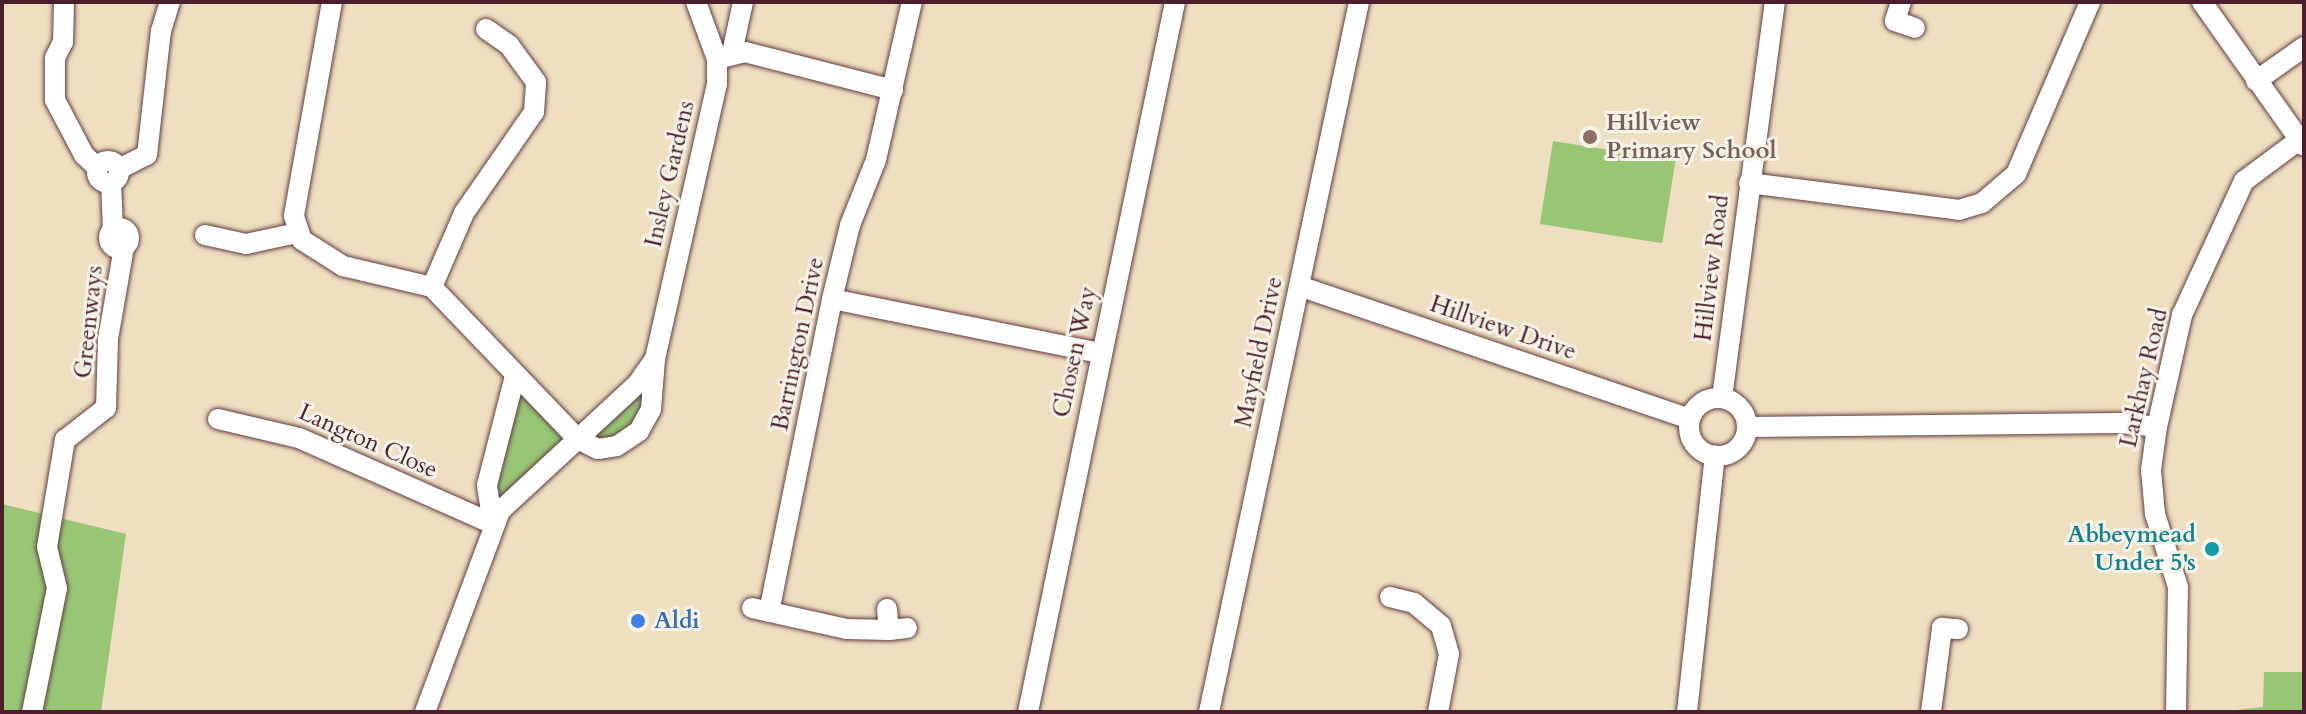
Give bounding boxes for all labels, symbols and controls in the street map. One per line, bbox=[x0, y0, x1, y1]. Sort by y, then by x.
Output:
street label: Insley Gardens bbox=[639, 98, 701, 250]
place label: Hillview Primary School bbox=[1606, 109, 1777, 165]
marker: Hillview Primary School bbox=[1581, 128, 1599, 146]
street label: Hillview Road bbox=[1689, 193, 1735, 343]
street label: Barrington Drive bbox=[766, 255, 830, 433]
street label: Greenways bbox=[69, 264, 109, 380]
street label: Mayfield Drive bbox=[1229, 274, 1289, 430]
street label: Chosen Way bbox=[1047, 284, 1103, 420]
street label: Hillview Drive bbox=[1426, 290, 1580, 366]
street label: Larkhay Road bbox=[2114, 306, 2174, 450]
street label: Langton Close bbox=[294, 398, 442, 484]
place label: Abbeymead Under 5's bbox=[2067, 521, 2196, 577]
marker: Abbeymead Under 5's bbox=[2203, 540, 2221, 558]
place label: Aldi bbox=[654, 607, 700, 635]
marker: Aldi bbox=[629, 612, 647, 630]

